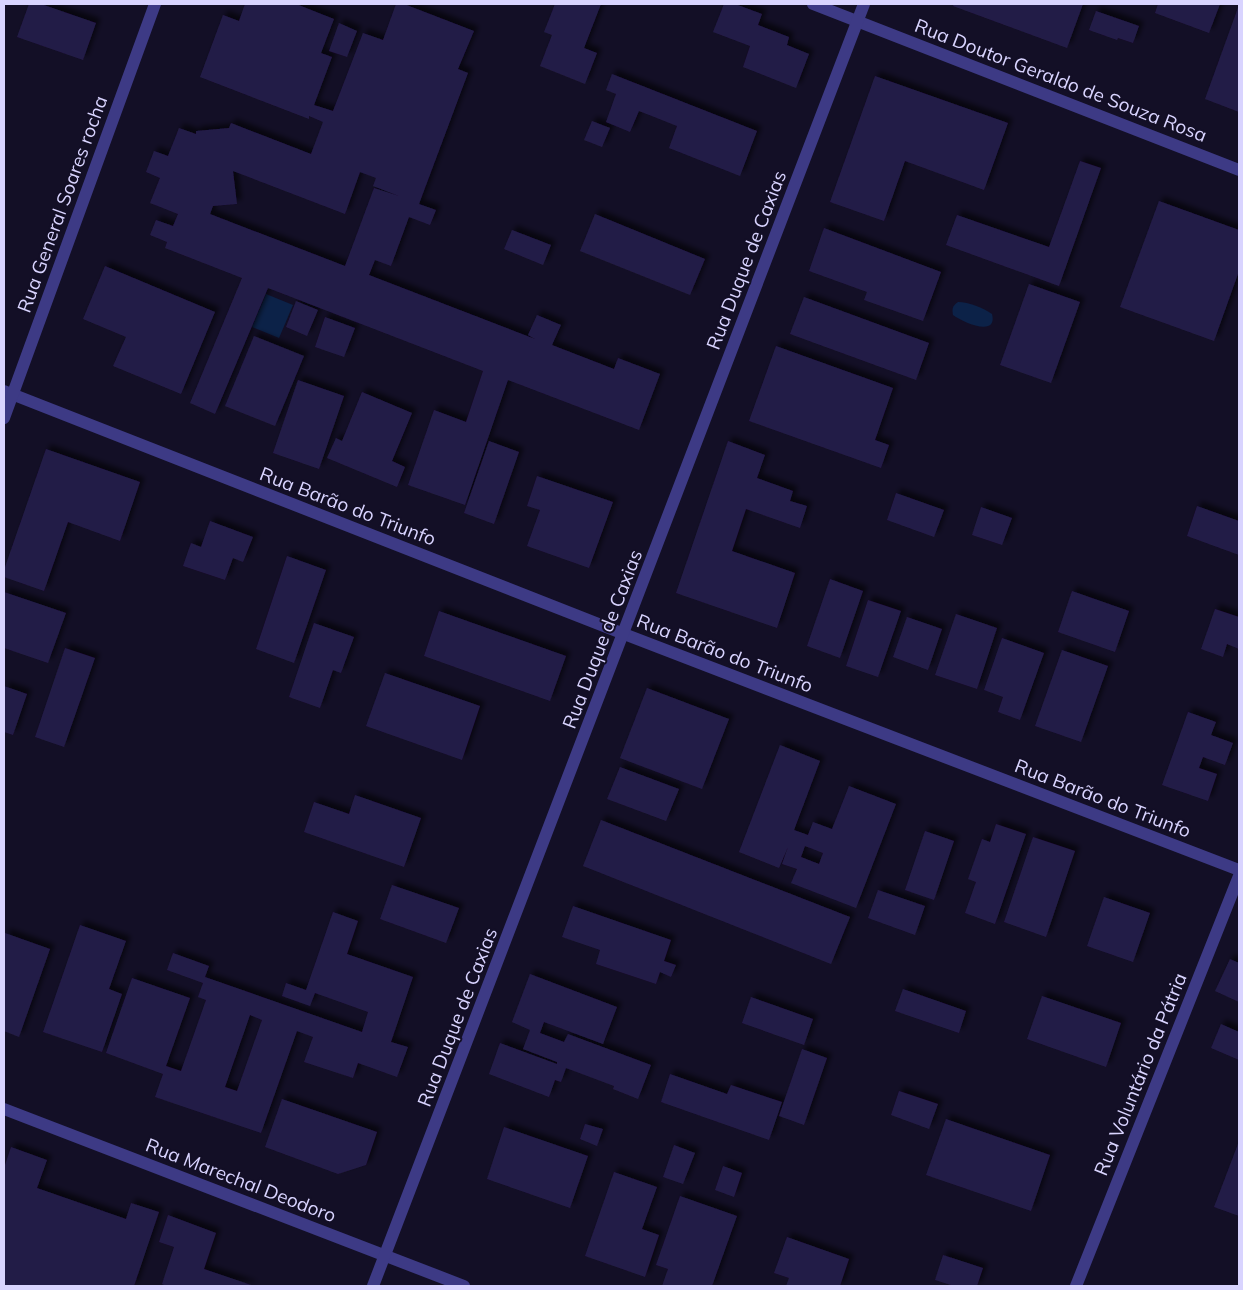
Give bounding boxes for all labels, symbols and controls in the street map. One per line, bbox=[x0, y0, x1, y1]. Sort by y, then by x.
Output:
street label: Rua Doutor Geraldo de Souza Rosa bbox=[912, 13, 1210, 147]
street label: Rua General Soares rocha bbox=[12, 92, 112, 316]
street label: Rua Duque de Caxias bbox=[701, 167, 791, 353]
street label: Rua Barão do Triunfo bbox=[257, 461, 439, 551]
street label: Rua Duque de Caxias bbox=[557, 546, 647, 732]
street label: Rua Barão do Triunfo bbox=[634, 608, 816, 698]
street label: Rua Barão do Triunfo bbox=[1012, 753, 1194, 843]
street label: Rua Duque de Caxias bbox=[412, 924, 502, 1110]
street label: Rua Voluntário da Pátria bbox=[1088, 969, 1192, 1179]
street label: Rua Marechal Deodoro bbox=[142, 1133, 340, 1227]

